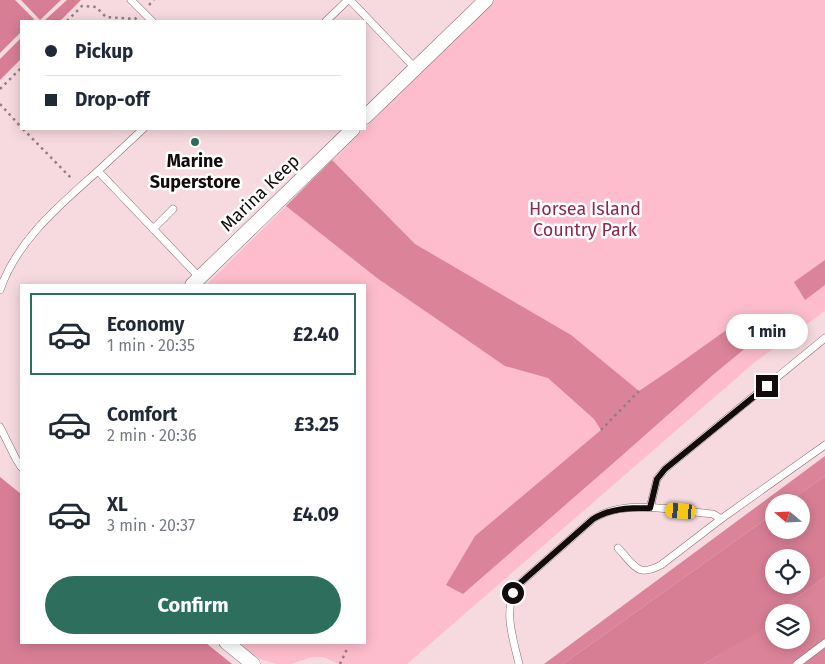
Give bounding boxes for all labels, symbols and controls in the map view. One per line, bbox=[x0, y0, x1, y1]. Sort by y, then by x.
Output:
text: Pickup bbox=[75, 40, 133, 63]
text: Drop-off bbox=[75, 88, 149, 111]
marker: Marine Superstore bbox=[189, 136, 201, 148]
place label: Marine Superstore bbox=[150, 150, 240, 193]
street label: Marina Keep bbox=[216, 150, 304, 236]
park label: Horsea Island Country Park bbox=[529, 198, 641, 241]
icon: car bbox=[47, 312, 92, 357]
text: Economy bbox=[107, 313, 184, 336]
callout: 1 min bbox=[726, 314, 808, 348]
text: 1 min bbox=[748, 322, 786, 341]
text: £2.40 bbox=[293, 323, 339, 346]
text: 1 min · 20:35 bbox=[107, 336, 195, 355]
route end bbox=[756, 375, 778, 397]
icon: car bbox=[47, 402, 92, 447]
text: Comfort bbox=[107, 403, 177, 426]
text: £3.25 bbox=[294, 413, 339, 436]
text: 2 min · 20:36 bbox=[107, 426, 196, 445]
icon: car bbox=[47, 492, 92, 537]
text: XL bbox=[107, 493, 128, 516]
north arrow bbox=[765, 494, 810, 539]
map controls bbox=[765, 494, 810, 649]
car bbox=[665, 502, 696, 520]
text: £4.09 bbox=[293, 503, 339, 526]
text: 3 min · 20:37 bbox=[107, 516, 195, 535]
button: locate bbox=[765, 549, 810, 594]
button: Confirm bbox=[45, 576, 341, 634]
route start bbox=[502, 582, 524, 604]
button: layers bbox=[765, 604, 810, 649]

